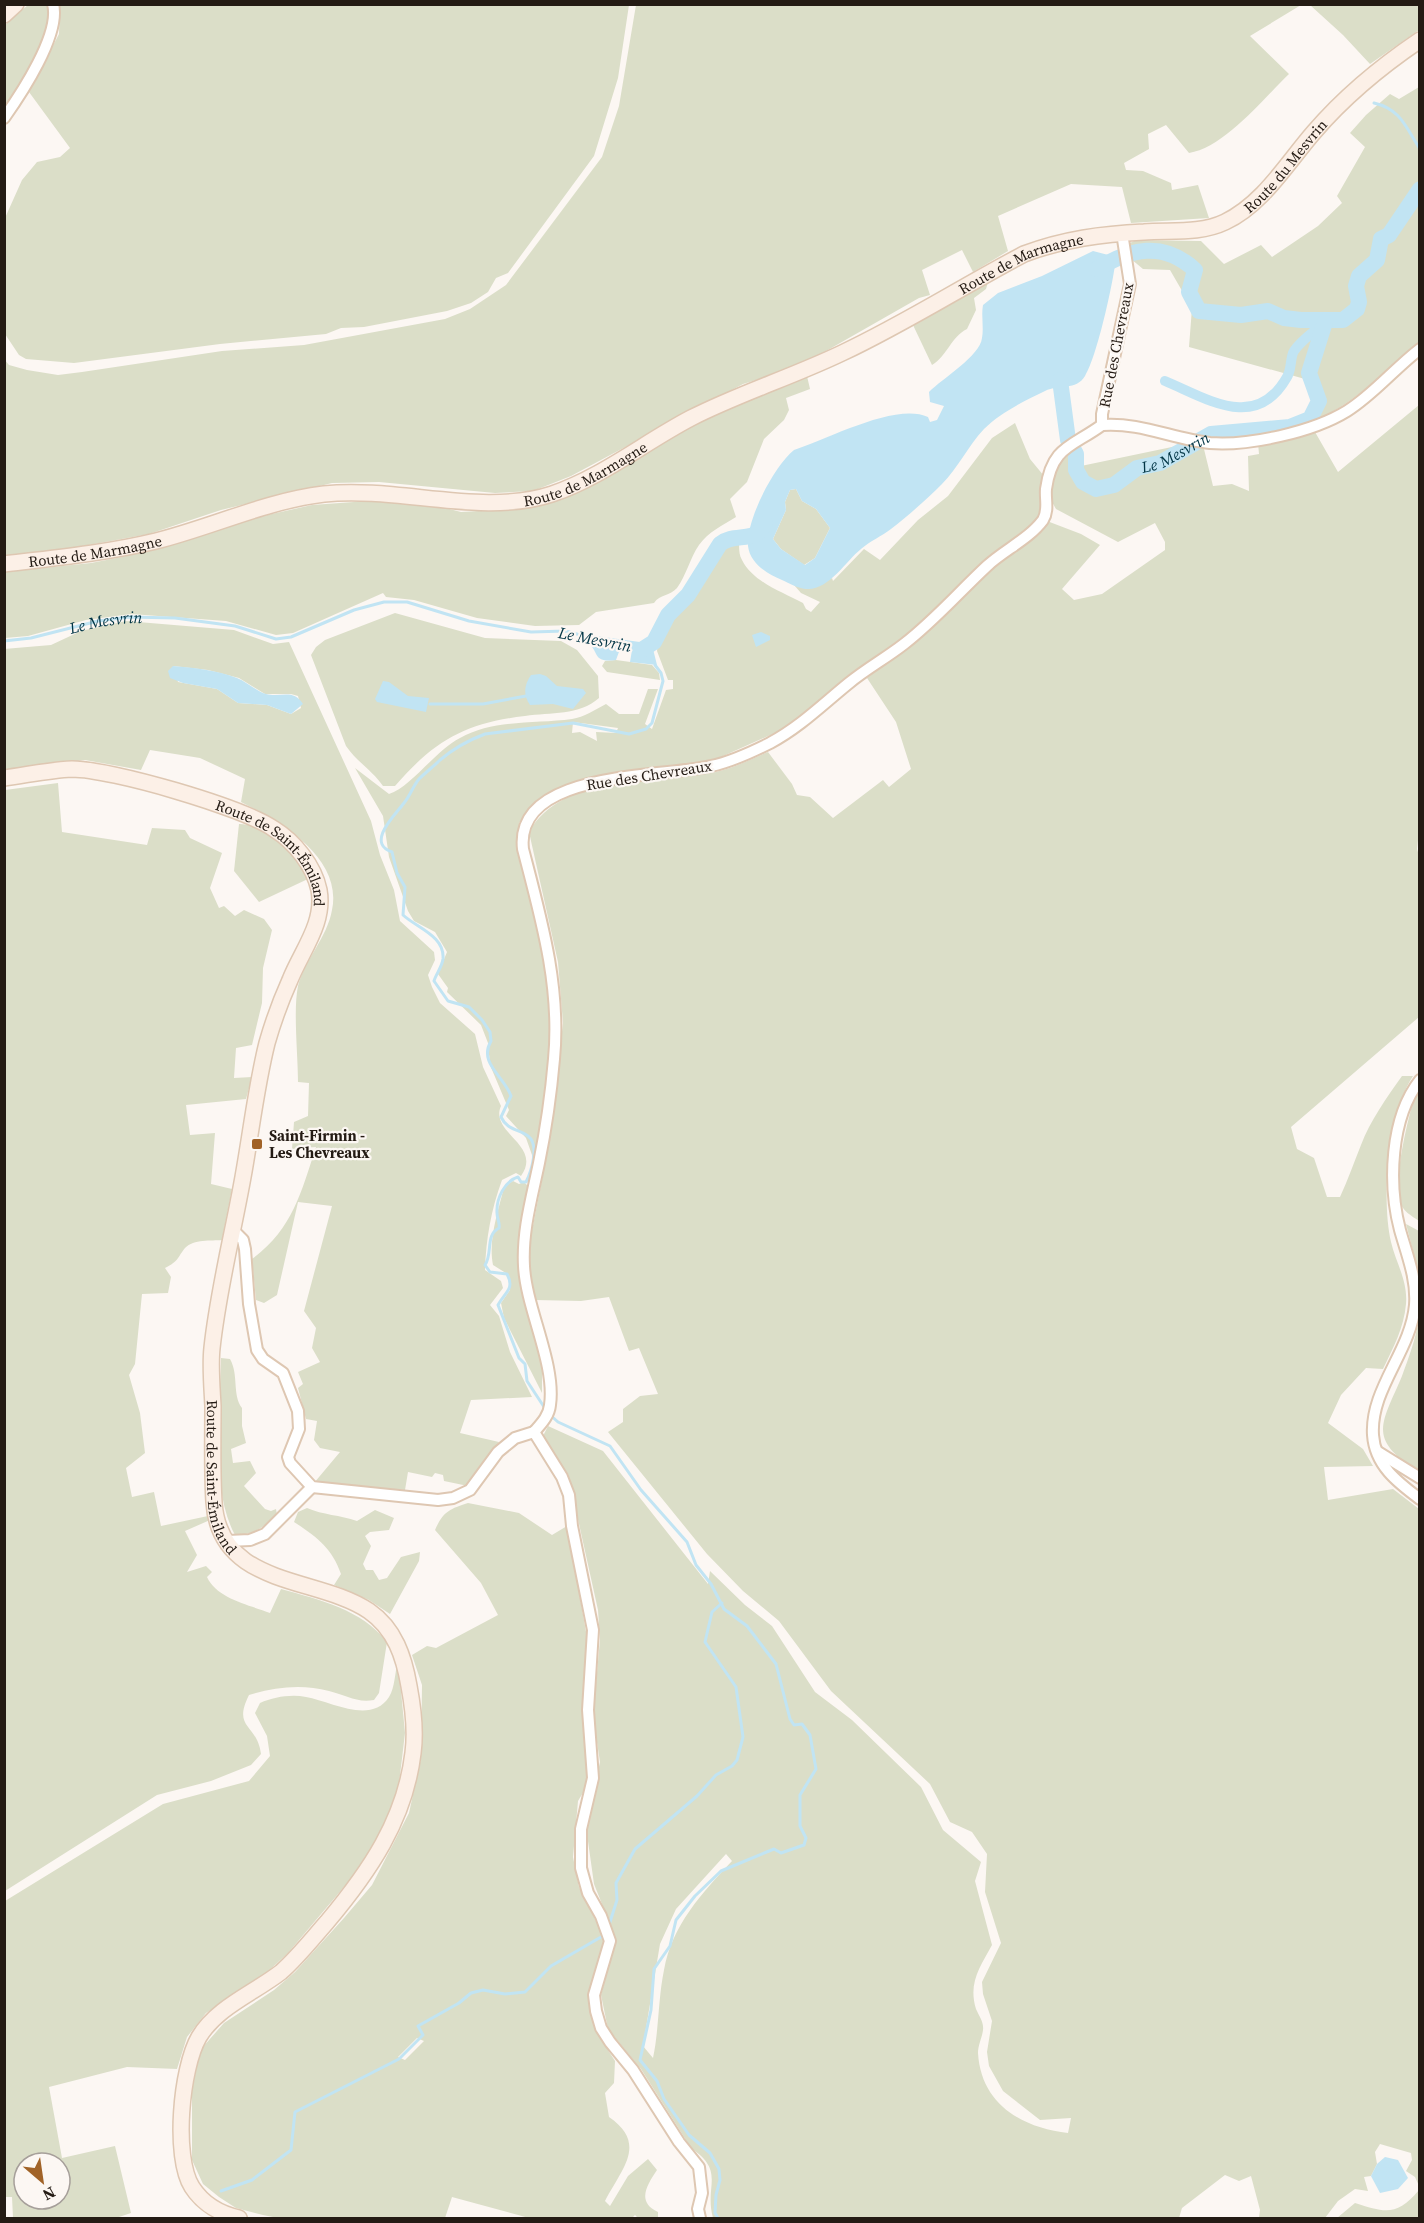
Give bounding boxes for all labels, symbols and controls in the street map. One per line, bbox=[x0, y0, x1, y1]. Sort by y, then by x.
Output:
street label: Route du Mesvrin bbox=[1239, 114, 1331, 218]
street label: Route de Marmagne bbox=[954, 228, 1085, 299]
street label: Rue des Chevreaux bbox=[1094, 281, 1138, 409]
water label: Le Mesvrin bbox=[1138, 426, 1213, 478]
street label: Route de Marmagne bbox=[522, 436, 651, 511]
street label: Route de Marmagne bbox=[27, 529, 164, 572]
water label: Le Mesvrin bbox=[66, 606, 143, 639]
water label: Le Mesvrin bbox=[556, 621, 633, 657]
street label: Rue des Chevreaux bbox=[585, 755, 713, 795]
street label: Route de Saint-Émiland bbox=[213, 794, 331, 907]
place label: Saint-Firmin - Les Chevreaux bbox=[269, 1125, 370, 1163]
marker: Saint-Firmin - Les Chevreaux bbox=[250, 1137, 264, 1151]
street label: Route de Saint-Émiland bbox=[202, 1399, 243, 1559]
north arrow bbox=[12, 2151, 72, 2211]
text: N bbox=[39, 2182, 60, 2207]

